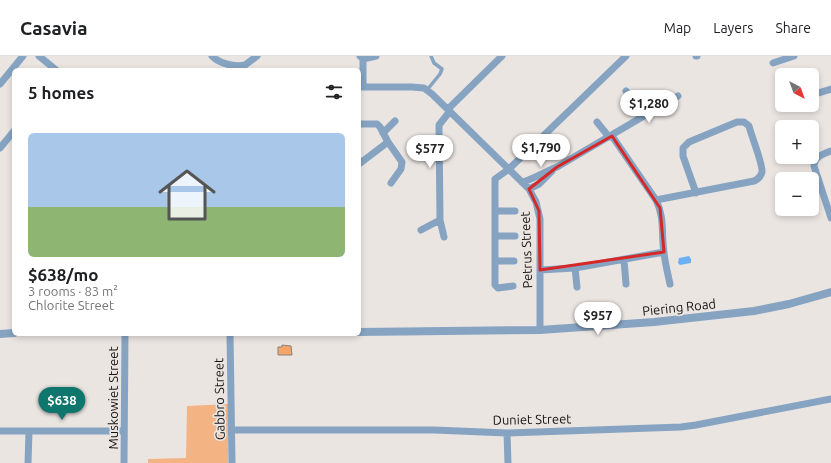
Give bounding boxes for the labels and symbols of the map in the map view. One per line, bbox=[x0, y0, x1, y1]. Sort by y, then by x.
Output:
north arrow bbox=[775, 68, 819, 112]
pin: $1,280 bbox=[616, 90, 682, 124]
pin: $1,790 bbox=[508, 134, 574, 168]
pin: $577 bbox=[406, 135, 454, 169]
street label: Petrus Street bbox=[518, 211, 534, 289]
street label: Piering Road bbox=[641, 296, 717, 318]
pin: $957 bbox=[574, 302, 622, 336]
street label: Muskowiet Street bbox=[106, 346, 120, 450]
street label: Gabbro Street bbox=[211, 358, 227, 440]
pin: $638 bbox=[38, 387, 86, 421]
street label: Duniet Street bbox=[493, 411, 571, 427]

